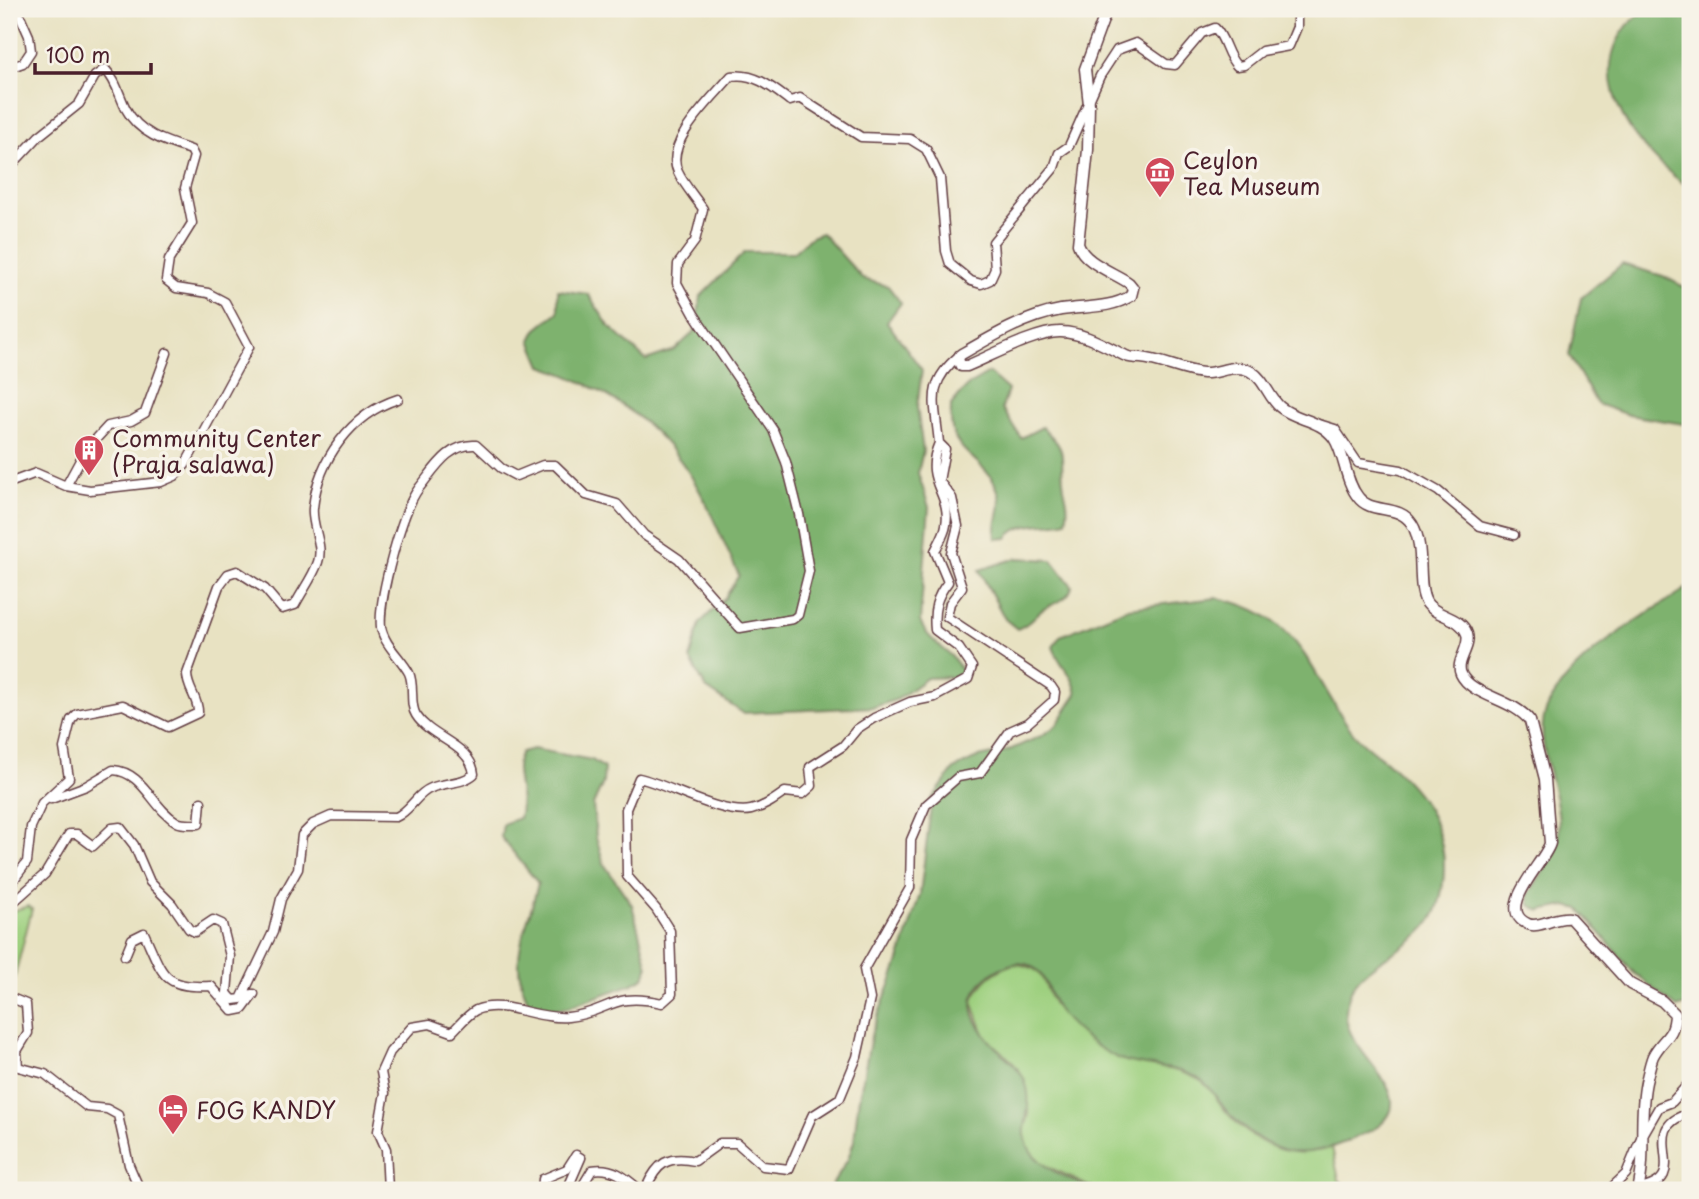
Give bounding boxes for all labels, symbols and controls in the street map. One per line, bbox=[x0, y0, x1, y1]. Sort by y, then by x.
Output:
scale bar bbox=[35, 32, 150, 76]
text: 100 m bbox=[46, 38, 110, 70]
place label: Ceylon Tea Museum bbox=[1183, 142, 1320, 203]
museum icon: Ceylon Tea Museum bbox=[1143, 155, 1177, 199]
place label: Community Center (Praja salawa) bbox=[112, 420, 321, 481]
building icon: Community Center (Praja salawa) bbox=[72, 433, 106, 477]
hotel icon: FOG KANDY bbox=[156, 1092, 190, 1136]
place label: FOG KANDY bbox=[196, 1092, 336, 1127]

